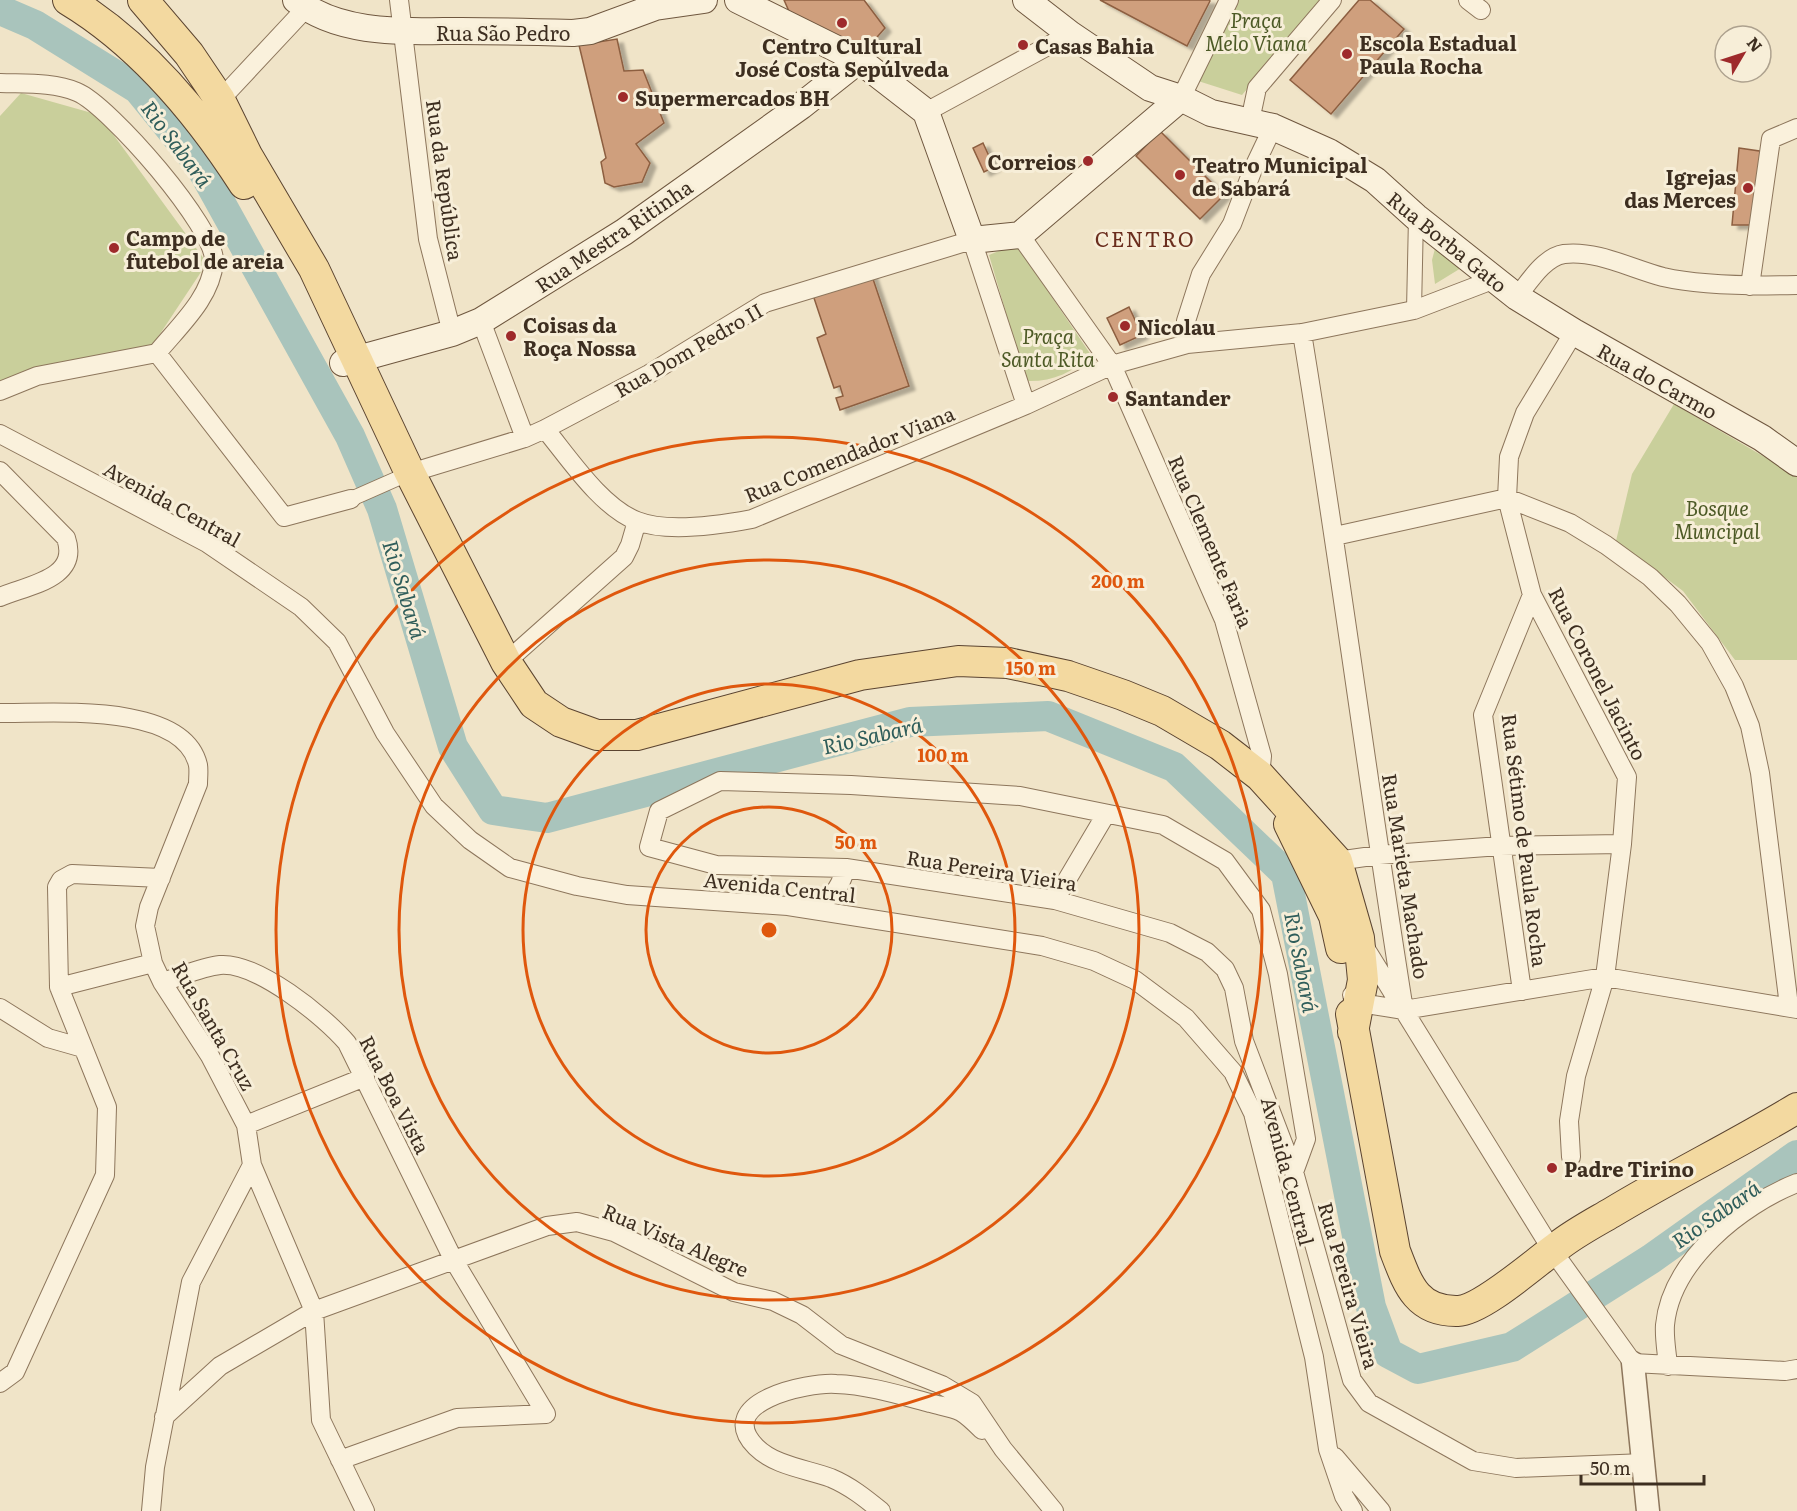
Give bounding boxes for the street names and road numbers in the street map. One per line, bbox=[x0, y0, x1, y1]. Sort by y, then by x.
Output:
street label: Rua São Pedro bbox=[436, 17, 570, 47]
street label: Rua da República bbox=[420, 97, 472, 263]
street label: Rua Mestra Ritinha bbox=[528, 171, 698, 299]
street label: Rua Borba Gato bbox=[1382, 183, 1514, 299]
street label: Rua Dom Pedro II bbox=[608, 294, 768, 404]
street label: Rua do Carmo bbox=[1592, 334, 1724, 426]
street label: Rua Comendador Viana bbox=[739, 397, 959, 509]
street label: Rua Clemente Faria bbox=[1162, 450, 1262, 632]
street label: Avenida Central bbox=[99, 453, 247, 553]
street label: Rua Coronel Jacinto bbox=[1542, 581, 1656, 765]
street label: Rua Sétimo de Paula Rocha bbox=[1496, 712, 1556, 969]
street label: Rua Marieta Machado bbox=[1376, 771, 1438, 981]
street label: Rua Pereira Vieira bbox=[905, 841, 1080, 897]
street label: Avenida Central bbox=[702, 863, 858, 909]
street label: Rua Santa Cruz bbox=[166, 955, 264, 1095]
street label: Rua Boa Vista bbox=[353, 1030, 439, 1159]
street label: Avenida Central bbox=[1255, 1093, 1323, 1249]
street label: Rua Vista Alegre bbox=[598, 1195, 754, 1283]
street label: Rua Pereira Vieira bbox=[1312, 1198, 1388, 1372]

